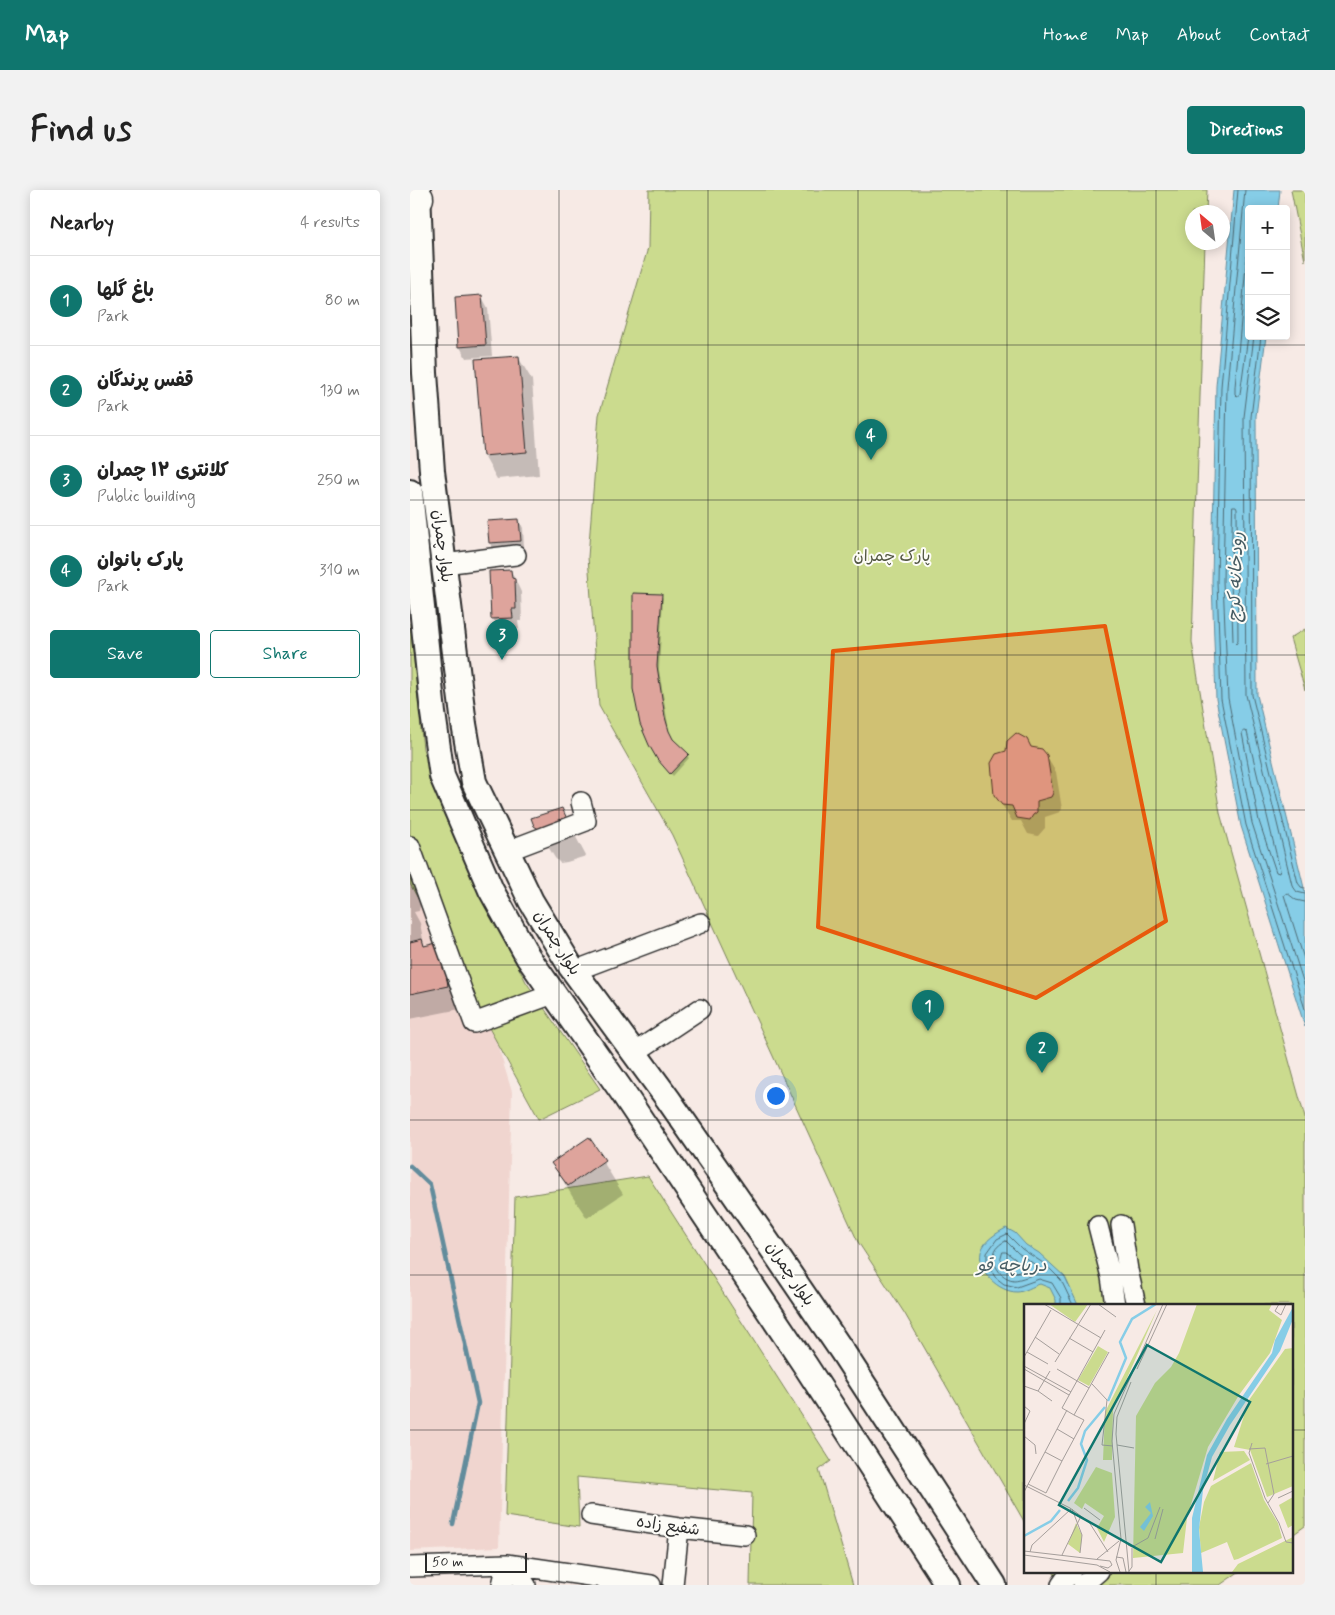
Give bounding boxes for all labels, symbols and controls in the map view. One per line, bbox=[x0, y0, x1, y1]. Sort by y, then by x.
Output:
text: Map bbox=[25, 20, 69, 51]
text: Home bbox=[1043, 23, 1088, 47]
text: Map bbox=[1116, 23, 1149, 47]
text: About bbox=[1177, 23, 1221, 47]
text: Contact bbox=[1249, 23, 1310, 47]
button: Directions bbox=[1187, 106, 1305, 154]
text: Find us bbox=[30, 107, 132, 153]
north arrow bbox=[1185, 205, 1230, 250]
map controls bbox=[1245, 205, 1290, 340]
button: + bbox=[1245, 205, 1290, 250]
text: Nearby bbox=[50, 209, 114, 237]
text: 4 results bbox=[300, 212, 360, 233]
button: − bbox=[1245, 250, 1290, 295]
text: باغ گلها bbox=[97, 278, 154, 303]
text: 1 bbox=[62, 290, 70, 311]
text: 80 m bbox=[325, 290, 360, 311]
button: layers bbox=[1245, 295, 1290, 340]
text: Park bbox=[97, 306, 129, 327]
text: قفس پرندگان bbox=[97, 368, 194, 393]
text: 2 bbox=[62, 380, 70, 401]
text: 130 m bbox=[319, 380, 360, 401]
text: Park bbox=[97, 396, 129, 417]
pin: 4 bbox=[855, 419, 887, 460]
text: کلانتری ۱۲ چمران bbox=[97, 458, 229, 483]
text: 3 bbox=[62, 470, 70, 491]
text: 250 m bbox=[317, 470, 360, 491]
text: Public building bbox=[97, 486, 196, 507]
street label: بلوار چمران bbox=[427, 508, 457, 584]
water label: رودخانه کرج bbox=[1222, 531, 1250, 622]
park label: پارک چمران bbox=[853, 546, 931, 567]
text: پارک بانوان bbox=[97, 548, 183, 573]
text: 4 bbox=[61, 560, 71, 581]
text: 310 m bbox=[319, 560, 360, 581]
text: Park bbox=[97, 576, 129, 597]
pin: 3 bbox=[486, 619, 518, 660]
button: Save bbox=[50, 630, 200, 678]
button: Share bbox=[210, 630, 360, 678]
street label: بلوار چمران bbox=[529, 906, 585, 980]
pin: 1 bbox=[912, 990, 944, 1031]
pin: 2 bbox=[1026, 1032, 1058, 1073]
your location bbox=[763, 1083, 789, 1109]
street label: بلوار چمران bbox=[761, 1238, 819, 1310]
water label: دریاچه قو bbox=[974, 1254, 1047, 1278]
inset map bbox=[1024, 1304, 1292, 1572]
street label: شفیع زاده bbox=[635, 1511, 701, 1541]
scale bar bbox=[425, 1550, 528, 1573]
text: 50 m bbox=[432, 1553, 463, 1571]

